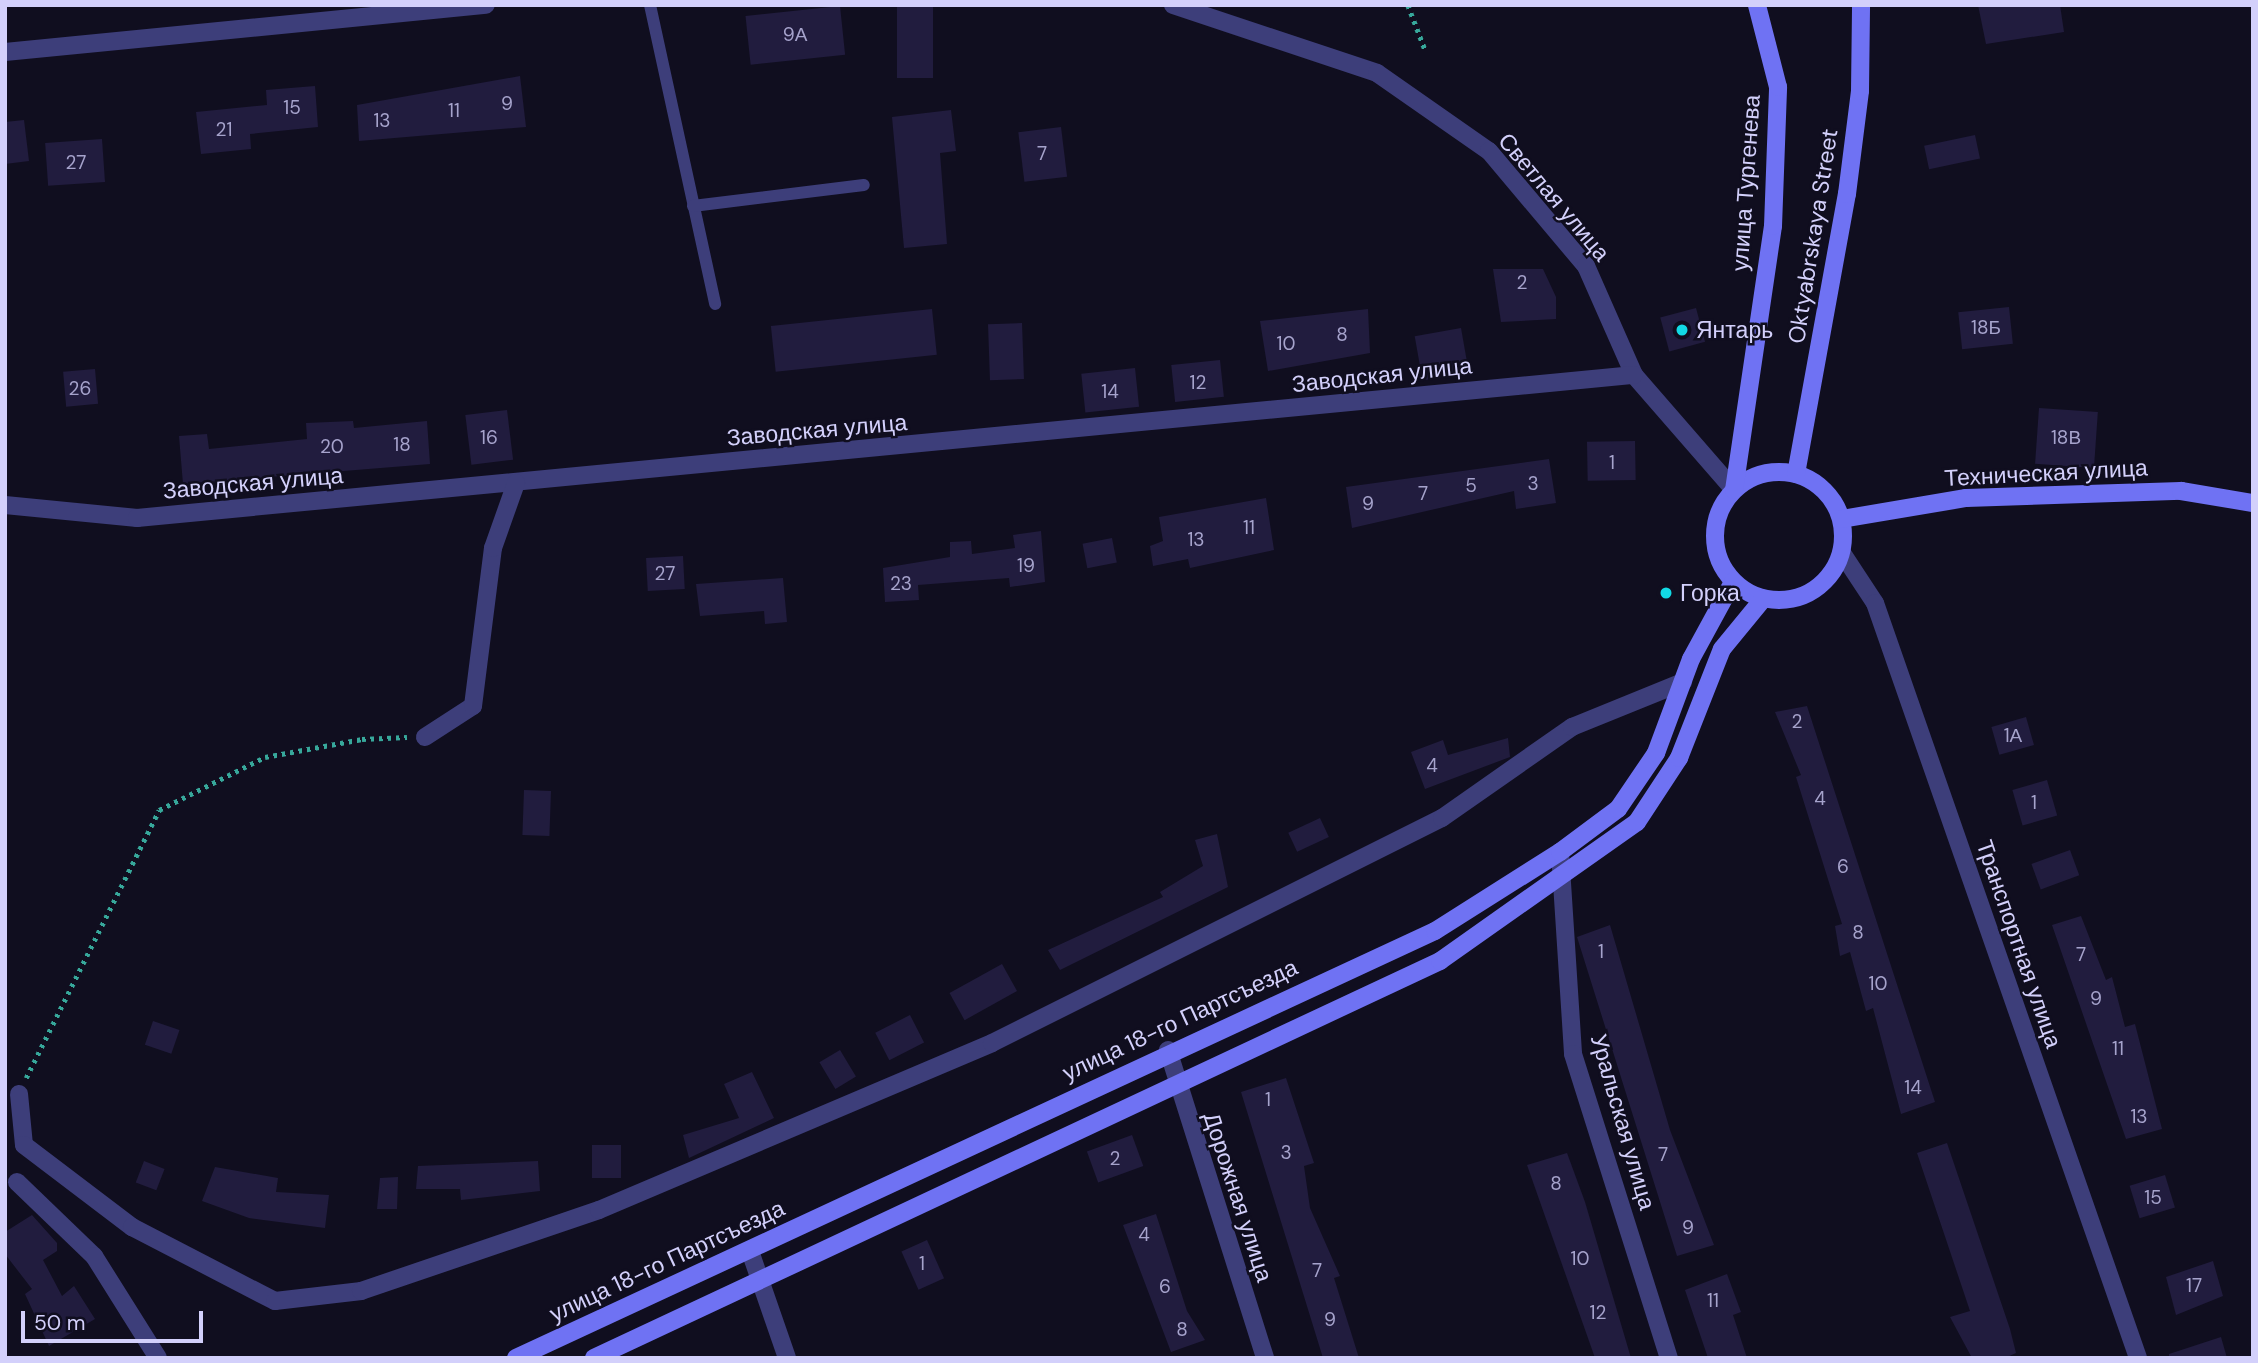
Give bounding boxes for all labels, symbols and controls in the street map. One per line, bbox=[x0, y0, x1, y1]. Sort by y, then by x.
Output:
house number: 9А bbox=[783, 24, 807, 46]
house number: 9 bbox=[501, 93, 513, 115]
street label: улица Тургенева bbox=[1726, 94, 1766, 272]
house number: 15 bbox=[283, 97, 301, 119]
house number: 11 bbox=[448, 100, 460, 122]
house number: 13 bbox=[373, 110, 391, 132]
house number: 21 bbox=[216, 119, 232, 141]
street label: Светлая улица bbox=[1492, 127, 1616, 267]
street label: Oktyabrskaya Street bbox=[1782, 127, 1844, 345]
house number: 7 bbox=[1037, 143, 1047, 165]
house number: 27 bbox=[66, 152, 86, 174]
house number: 2 bbox=[1517, 272, 1527, 294]
place label: Янтарь bbox=[1696, 316, 1773, 344]
house number: 18Б bbox=[1971, 317, 2001, 339]
marker: Янтарь bbox=[1674, 322, 1690, 338]
house number: 8 bbox=[1336, 324, 1348, 346]
house number: 10 bbox=[1277, 333, 1295, 355]
street label: Заводская улица bbox=[1291, 352, 1473, 398]
house number: 12 bbox=[1190, 372, 1206, 394]
house number: 26 bbox=[69, 378, 91, 400]
house number: 14 bbox=[1101, 381, 1119, 403]
street label: Заводская улица bbox=[726, 408, 908, 452]
house number: 16 bbox=[480, 427, 498, 449]
house number: 18В bbox=[2051, 427, 2081, 449]
house number: 18 bbox=[393, 434, 411, 456]
house number: 20 bbox=[320, 436, 344, 458]
house number: 1 bbox=[1609, 452, 1615, 474]
street label: Техническая улица bbox=[1944, 454, 2148, 492]
street label: Заводская улица bbox=[162, 461, 344, 505]
house number: 3 bbox=[1527, 473, 1539, 495]
house number: 5 bbox=[1465, 475, 1477, 497]
house number: 7 bbox=[1418, 483, 1428, 505]
house number: 9 bbox=[1362, 493, 1374, 515]
house number: 11 bbox=[1243, 517, 1255, 539]
house number: 13 bbox=[1187, 529, 1205, 551]
house number: 19 bbox=[1017, 555, 1035, 577]
house number: 27 bbox=[655, 563, 675, 585]
house number: 23 bbox=[890, 573, 912, 595]
place label: Горка bbox=[1680, 579, 1740, 607]
marker: Горка bbox=[1658, 585, 1674, 601]
house number: 2 bbox=[1792, 711, 1802, 733]
house number: 1А bbox=[2004, 725, 2022, 747]
house number: 4 bbox=[1426, 755, 1438, 777]
house number: 4 bbox=[1814, 788, 1826, 810]
house number: 1 bbox=[2031, 792, 2037, 814]
street label: Транспортная улица bbox=[1970, 836, 2068, 1052]
house number: 6 bbox=[1837, 856, 1849, 878]
house number: 8 bbox=[1852, 922, 1864, 944]
house number: 1 bbox=[1598, 941, 1604, 963]
house number: 7 bbox=[2076, 944, 2086, 966]
street label: улица 18-го Партсъезда bbox=[1058, 953, 1302, 1087]
house number: 10 bbox=[1869, 973, 1887, 995]
house number: 9 bbox=[2090, 988, 2102, 1010]
street label: Уральская улица bbox=[1585, 1031, 1661, 1213]
house number: 11 bbox=[2112, 1038, 2124, 1060]
house number: 14 bbox=[1904, 1077, 1922, 1099]
house number: 1 bbox=[1265, 1089, 1271, 1111]
house number: 13 bbox=[2130, 1106, 2148, 1128]
street label: Дорожная улица bbox=[1198, 1109, 1278, 1285]
house number: 3 bbox=[1280, 1142, 1292, 1164]
house number: 7 bbox=[1658, 1144, 1668, 1166]
house number: 2 bbox=[1110, 1148, 1120, 1170]
house number: 8 bbox=[1550, 1173, 1562, 1195]
house number: 15 bbox=[2144, 1187, 2162, 1209]
street label: улица 18-го Партсъезда bbox=[545, 1194, 789, 1328]
house number: 9 bbox=[1682, 1217, 1694, 1239]
house number: 4 bbox=[1138, 1224, 1150, 1246]
house number: 10 bbox=[1571, 1248, 1589, 1270]
house number: 1 bbox=[919, 1253, 925, 1275]
house number: 7 bbox=[1312, 1260, 1322, 1282]
house number: 17 bbox=[2186, 1275, 2202, 1297]
house number: 6 bbox=[1159, 1276, 1171, 1298]
house number: 11 bbox=[1707, 1290, 1719, 1312]
scale bar bbox=[24, 1296, 206, 1340]
house number: 12 bbox=[1590, 1302, 1606, 1324]
text: 50 m bbox=[34, 1309, 85, 1337]
house number: 9 bbox=[1324, 1309, 1336, 1331]
house number: 8 bbox=[1176, 1319, 1188, 1341]

